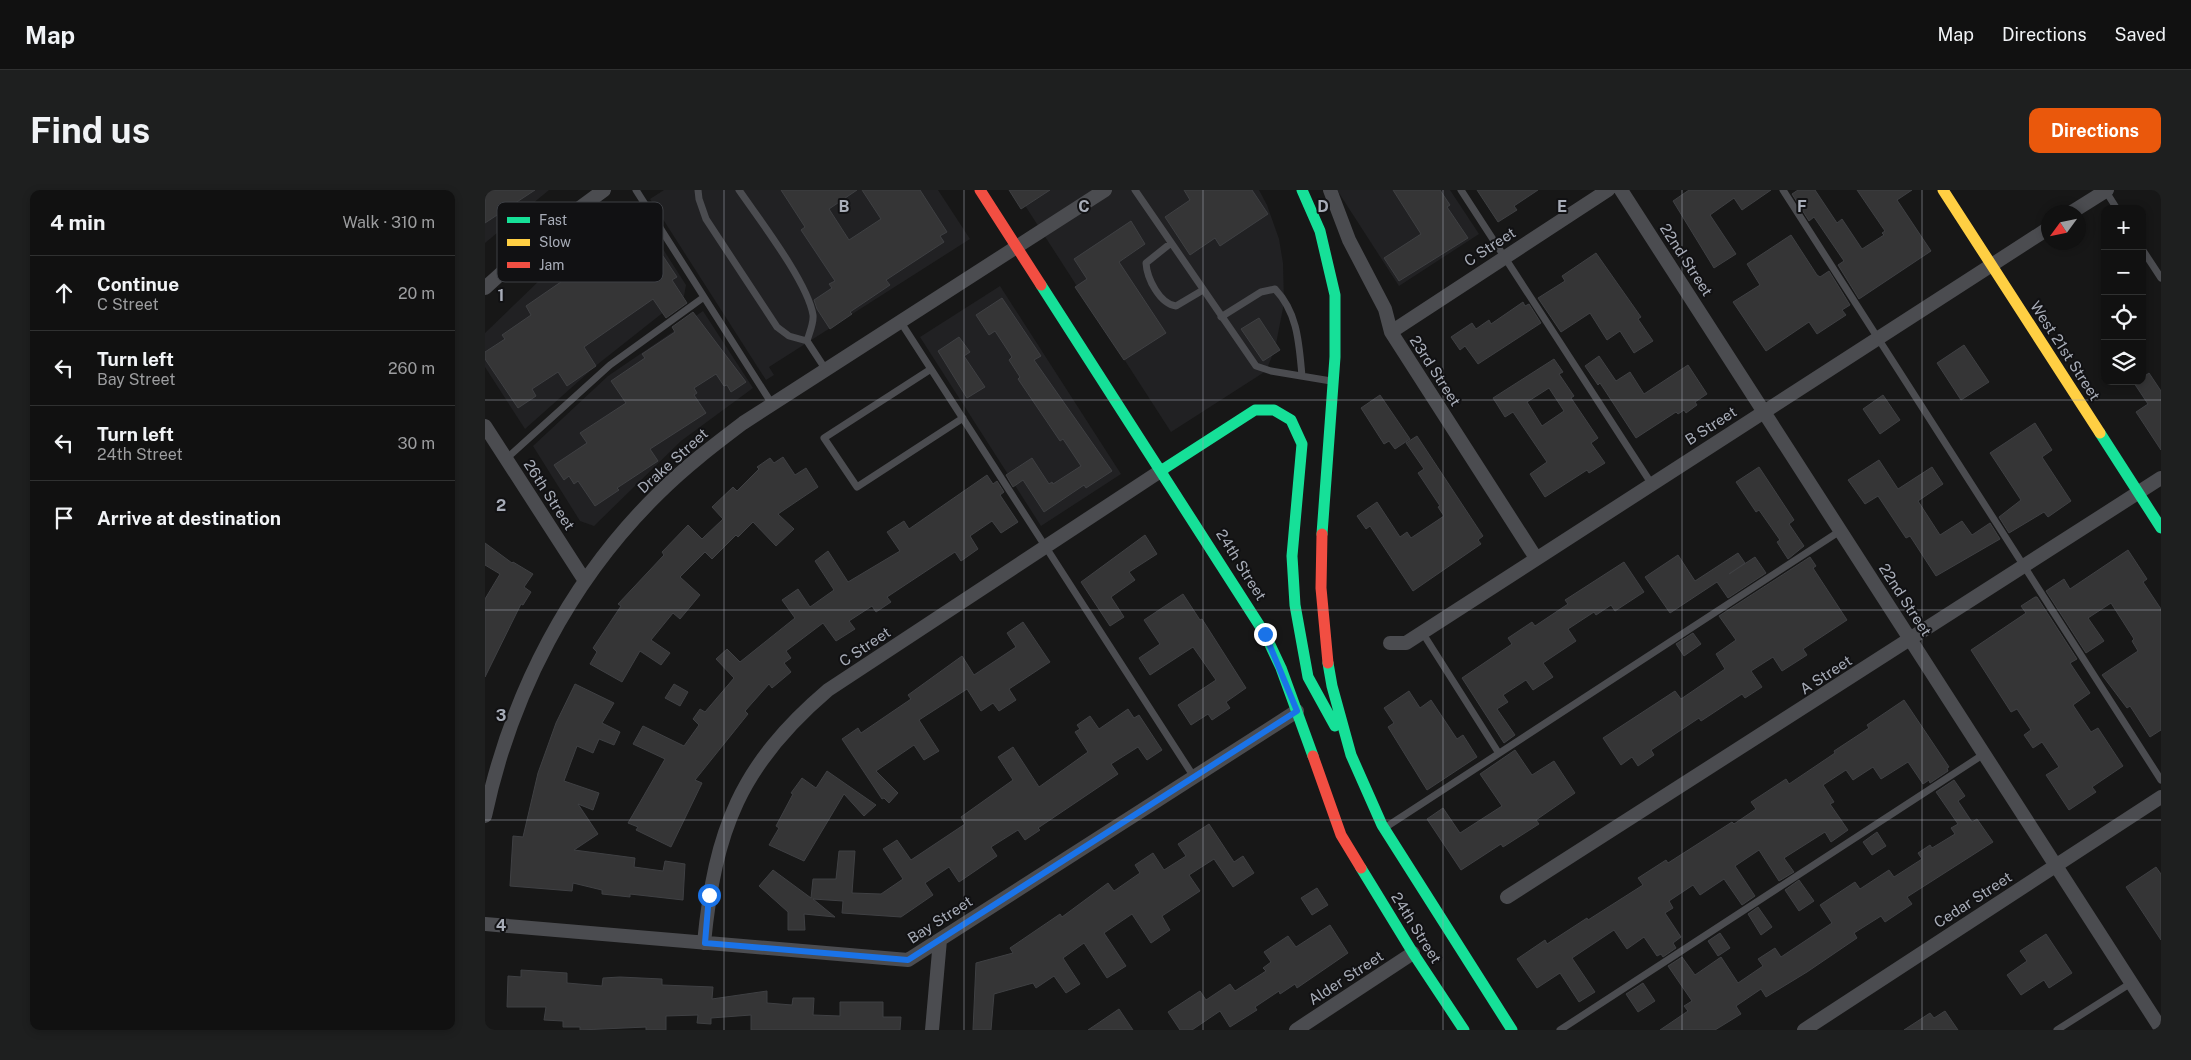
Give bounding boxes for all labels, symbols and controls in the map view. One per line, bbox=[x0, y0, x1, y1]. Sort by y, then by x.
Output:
text: Map bbox=[25, 21, 75, 49]
text: Map bbox=[1937, 24, 1974, 45]
text: Directions bbox=[2002, 24, 2087, 45]
text: Saved bbox=[2115, 24, 2166, 45]
button: Directions bbox=[2029, 108, 2161, 153]
text: Find us bbox=[30, 110, 150, 151]
text: B bbox=[839, 197, 850, 216]
text: C bbox=[1078, 197, 1090, 216]
text: D bbox=[1317, 197, 1329, 216]
text: E bbox=[1557, 197, 1567, 216]
text: F bbox=[1797, 197, 1807, 216]
legend bbox=[497, 202, 663, 282]
north arrow bbox=[2041, 205, 2086, 250]
map controls bbox=[2101, 205, 2146, 385]
button: + bbox=[2101, 205, 2146, 250]
text: 4 min bbox=[50, 210, 105, 235]
text: Fast bbox=[539, 212, 567, 228]
text: Walk · 310 m bbox=[342, 213, 435, 232]
street label: 22nd Street bbox=[1657, 220, 1716, 299]
street label: C Street bbox=[1461, 224, 1519, 269]
text: Slow bbox=[539, 234, 571, 250]
button: − bbox=[2101, 250, 2146, 295]
text: Jam bbox=[539, 257, 564, 273]
text: Continue bbox=[97, 273, 179, 295]
icon: ahead bbox=[50, 279, 78, 307]
text: 20 m bbox=[398, 284, 435, 303]
text: 1 bbox=[498, 286, 504, 305]
text: C Street bbox=[97, 295, 159, 314]
button: locate bbox=[2101, 295, 2146, 340]
street label: West 21st Street bbox=[2027, 298, 2104, 404]
street label: 23rd Street bbox=[1406, 332, 1465, 409]
button: layers bbox=[2101, 340, 2146, 385]
text: Turn left bbox=[97, 348, 174, 370]
icon: left bbox=[50, 354, 78, 382]
text: 260 m bbox=[388, 359, 435, 378]
text: Bay Street bbox=[97, 370, 175, 389]
street label: B Street bbox=[1682, 403, 1740, 448]
text: Turn left bbox=[97, 423, 174, 445]
street label: Drake Street bbox=[634, 425, 711, 496]
icon: left bbox=[50, 429, 78, 457]
text: 30 m bbox=[398, 434, 435, 453]
text: 24th Street bbox=[97, 445, 183, 464]
street label: 26th Street bbox=[520, 456, 578, 533]
text: 2 bbox=[496, 496, 506, 515]
icon: arrive bbox=[50, 504, 78, 532]
text: Arrive at destination bbox=[97, 507, 281, 529]
street label: 24th Street bbox=[1213, 526, 1270, 603]
street label: 22nd Street bbox=[1876, 560, 1935, 639]
street label: C Street bbox=[836, 623, 894, 670]
route end bbox=[1254, 623, 1277, 646]
street label: A Street bbox=[1797, 652, 1855, 698]
text: 3 bbox=[496, 706, 506, 725]
street label: Cedar Street bbox=[1931, 868, 2015, 931]
route start bbox=[698, 884, 721, 907]
street label: 24th Street bbox=[1388, 889, 1445, 966]
street label: Bay Street bbox=[904, 892, 975, 947]
text: 4 bbox=[496, 916, 507, 935]
street label: Alder Street bbox=[1305, 947, 1386, 1008]

